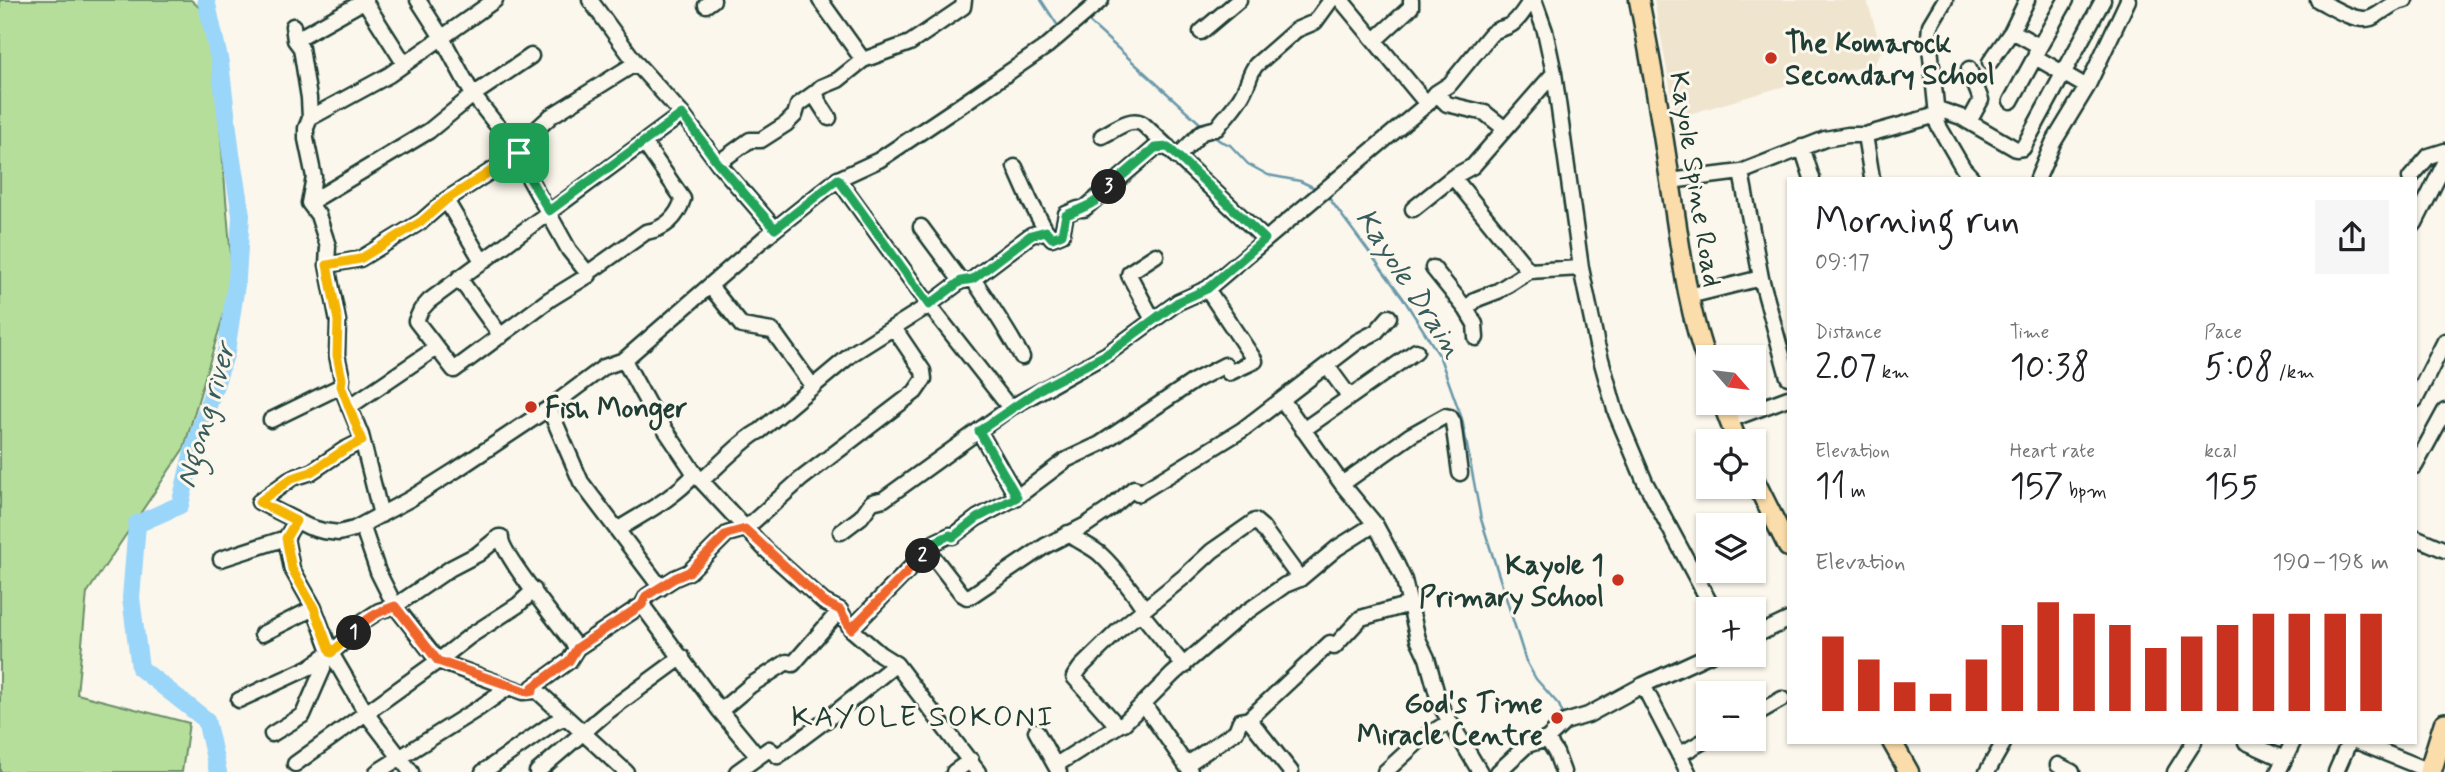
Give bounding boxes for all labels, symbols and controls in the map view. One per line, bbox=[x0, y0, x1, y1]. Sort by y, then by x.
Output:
place label: The Komarock Secondary School bbox=[1785, 26, 1995, 95]
marker: The Komarock Secondary School bbox=[1763, 50, 1779, 66]
street label: Kayole Spine Road bbox=[1659, 69, 1730, 290]
pin bbox=[489, 123, 549, 183]
icon: arrive bbox=[500, 134, 538, 172]
pin: 3 bbox=[1092, 170, 1126, 204]
text: 3 bbox=[1104, 174, 1113, 199]
text: Morning run bbox=[1815, 197, 2020, 246]
button: share bbox=[2315, 200, 2389, 274]
water label: Kayole Drain bbox=[1346, 201, 1472, 367]
text: 09:17 bbox=[1815, 248, 1870, 278]
text: Distance bbox=[1815, 320, 1882, 345]
text: Time bbox=[2010, 320, 2049, 345]
text: Pace bbox=[2204, 320, 2242, 345]
water label: Ngong river bbox=[167, 335, 250, 494]
north arrow bbox=[1696, 345, 1766, 415]
map controls bbox=[1696, 345, 1766, 751]
text: 2.07 bbox=[1815, 345, 1877, 391]
text: 10:38 bbox=[2010, 345, 2090, 391]
text: 5:08 bbox=[2204, 345, 2273, 391]
text: km bbox=[1877, 360, 1909, 385]
text: /km bbox=[2273, 360, 2315, 385]
place label: Fish Monger bbox=[545, 391, 687, 431]
marker: Fish Monger bbox=[523, 399, 539, 415]
button: locate bbox=[1696, 429, 1766, 499]
text: Elevation bbox=[1815, 439, 1890, 464]
text: Heart rate bbox=[2010, 439, 2095, 464]
text: kcal bbox=[2204, 439, 2236, 464]
text: 11 bbox=[1815, 464, 1846, 510]
text: 157 bbox=[2010, 464, 2064, 510]
text: 155 bbox=[2204, 464, 2258, 510]
text: m bbox=[1846, 479, 1866, 504]
text: bpm bbox=[2064, 479, 2107, 504]
button: layers bbox=[1696, 513, 1766, 583]
pin: 2 bbox=[906, 538, 940, 574]
text: 2 bbox=[918, 543, 927, 568]
place label: Kayole 1 Primary School bbox=[1419, 548, 1604, 617]
text: Elevation bbox=[1815, 548, 1906, 578]
text: 190–198 m bbox=[2273, 548, 2389, 578]
marker: Kayole 1 Primary School bbox=[1610, 572, 1626, 588]
button: + bbox=[1696, 597, 1766, 667]
pin: 1 bbox=[336, 616, 372, 650]
text: 1 bbox=[349, 620, 358, 645]
button: − bbox=[1696, 681, 1766, 751]
place label: God's Time Miracle Centre bbox=[1357, 686, 1543, 755]
district label: KAYOLE SOKONI bbox=[791, 698, 1055, 737]
marker: God's Time Miracle Centre bbox=[1549, 710, 1565, 726]

